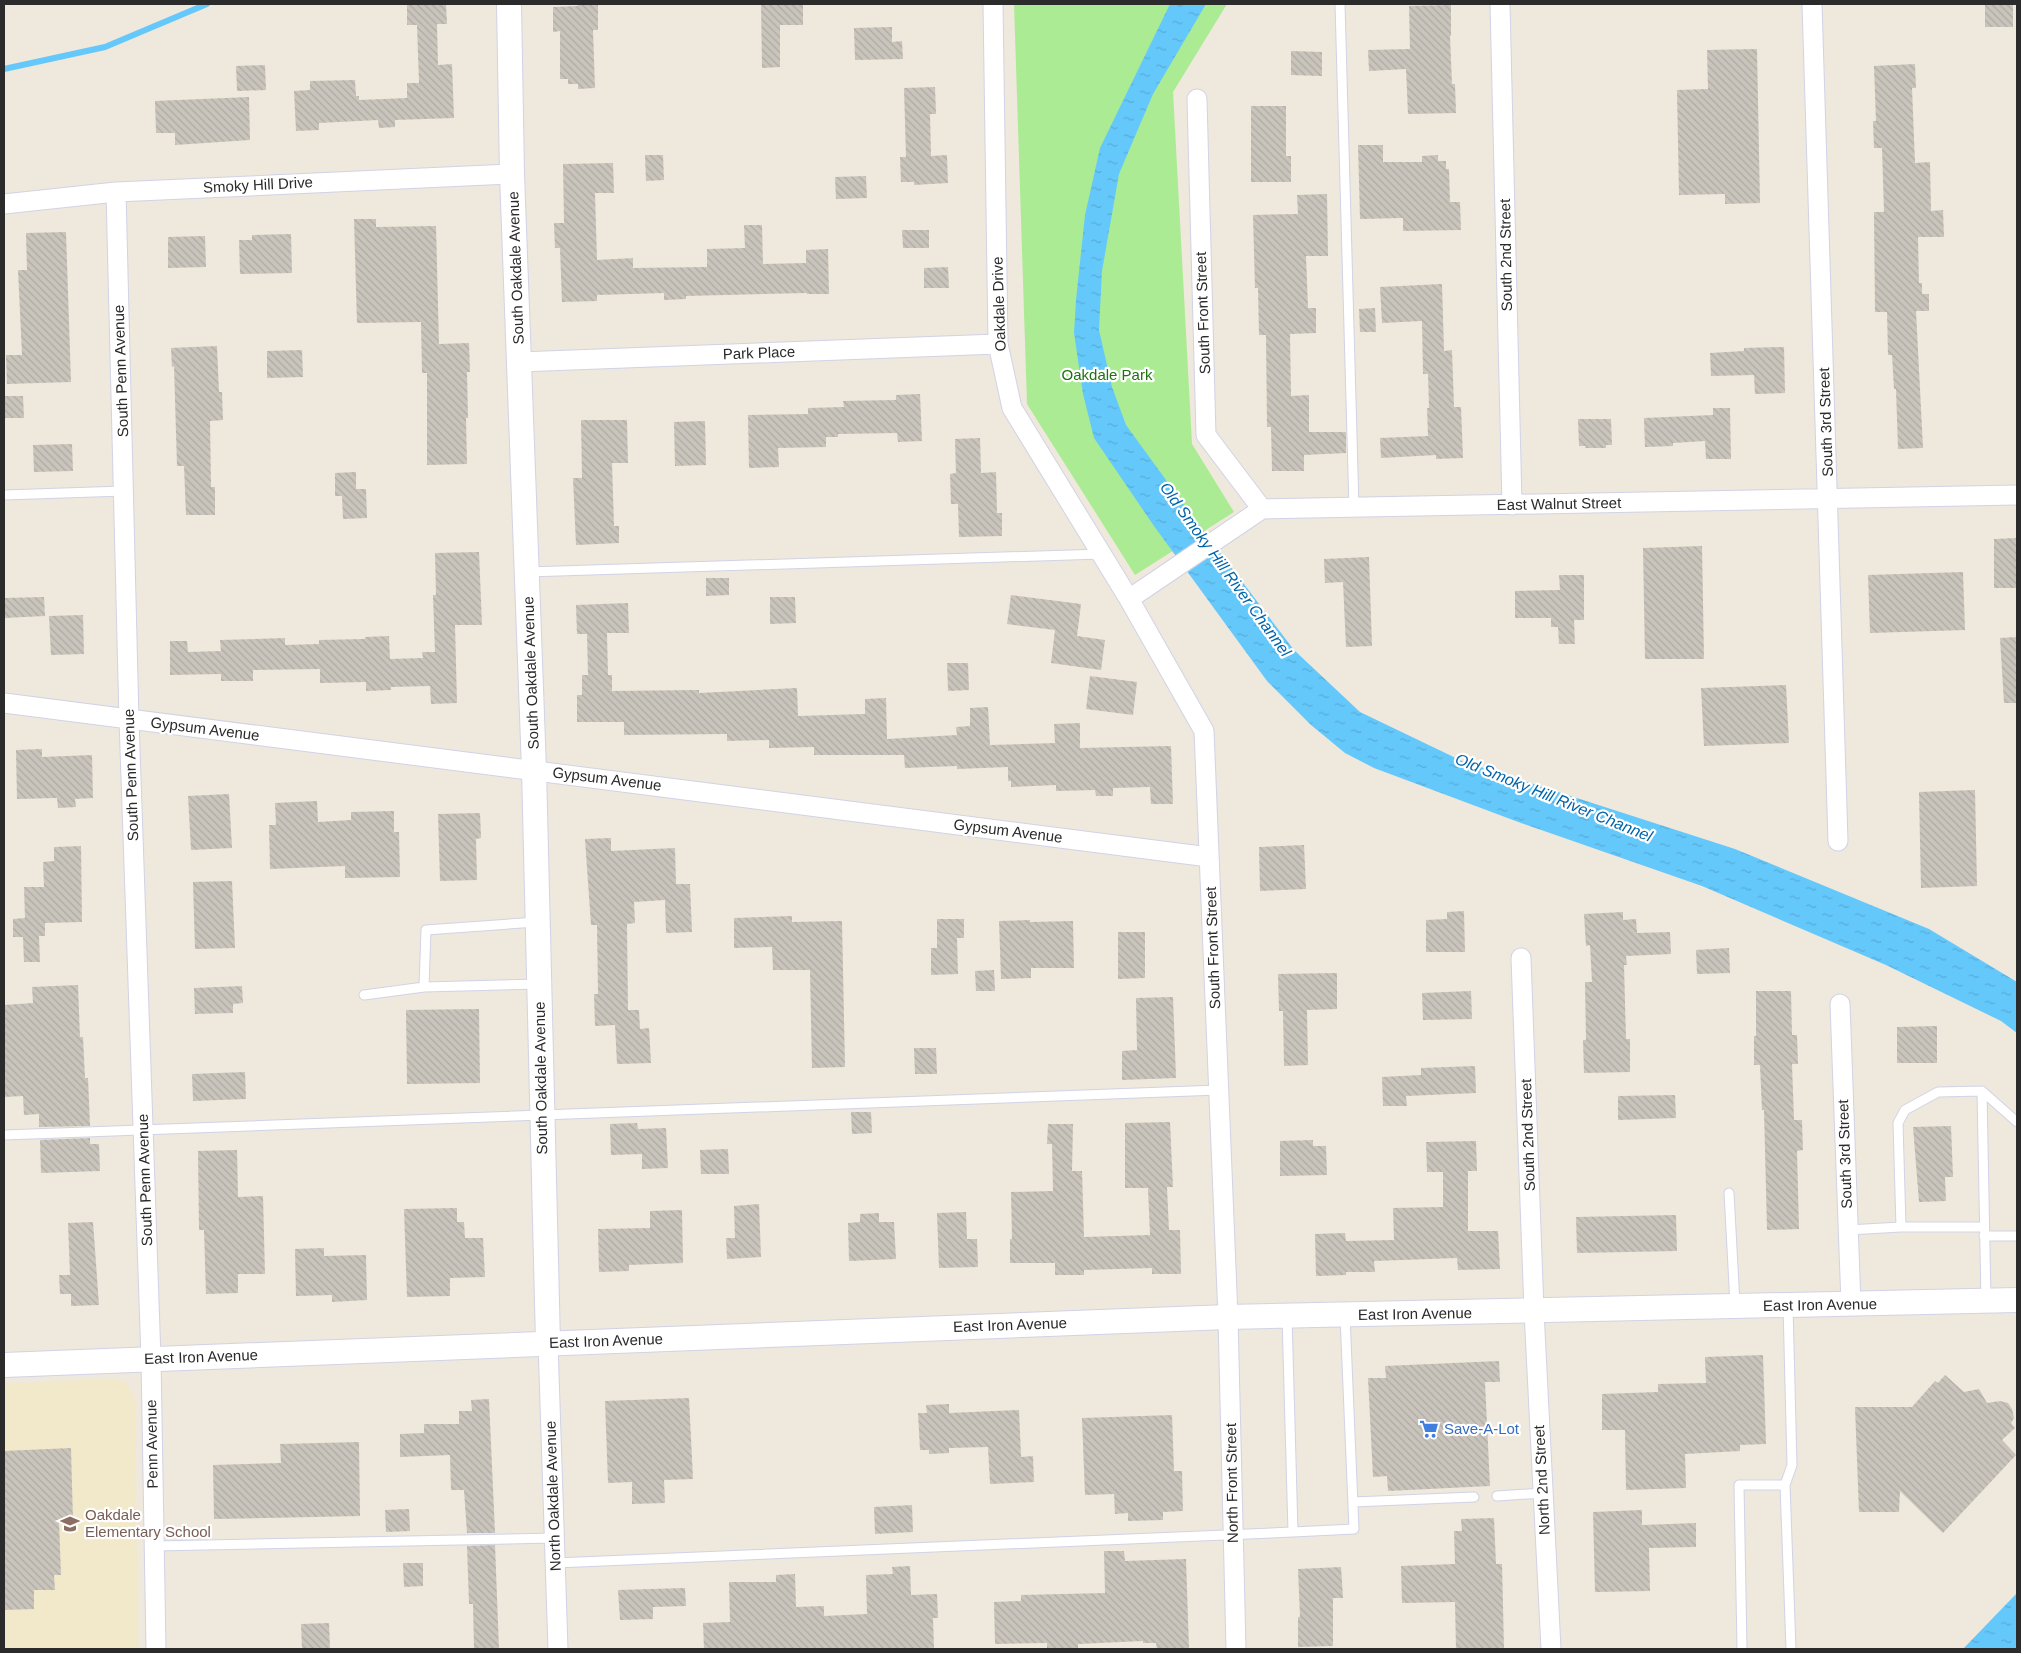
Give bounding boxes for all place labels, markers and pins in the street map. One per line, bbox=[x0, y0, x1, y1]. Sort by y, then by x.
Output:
supermarket icon: Save-A-Lot bbox=[1418, 1418, 1440, 1440]
place label: Save-A-Lot bbox=[1444, 1420, 1520, 1437]
place label: Oakdale Elementary School bbox=[85, 1506, 211, 1540]
school or university icon: Oakdale Elementary School bbox=[59, 1513, 81, 1535]

